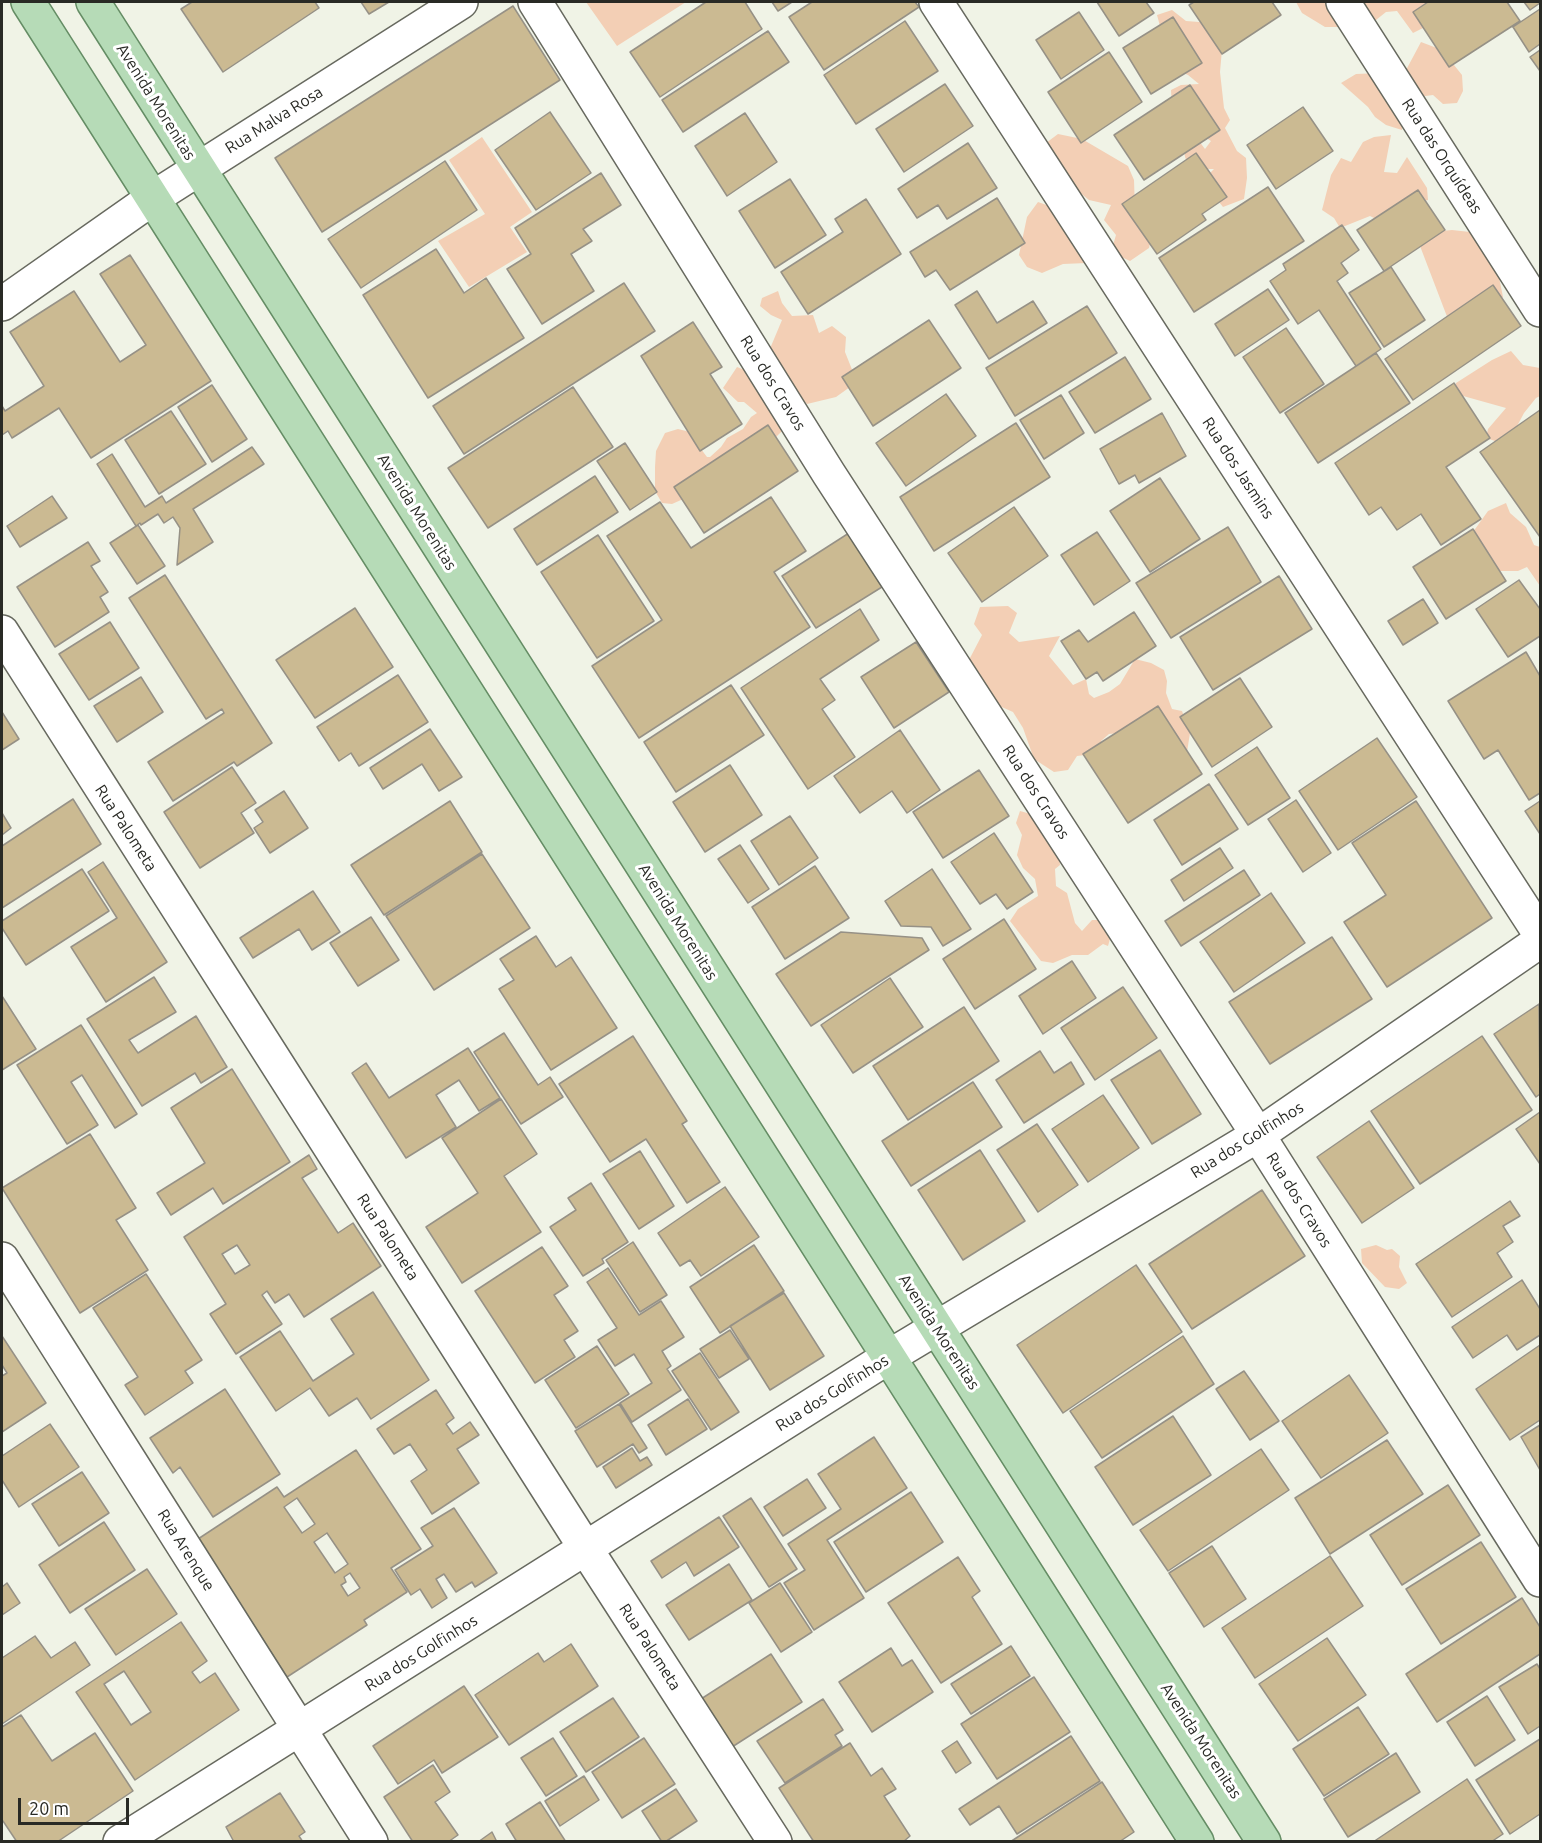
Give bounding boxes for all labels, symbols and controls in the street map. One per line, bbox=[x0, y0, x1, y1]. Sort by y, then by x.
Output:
street label: Avenida Morenitas bbox=[112, 40, 200, 164]
street label: Rua Malva Rosa bbox=[222, 82, 326, 158]
street label: Rua das Orquídeas bbox=[1398, 95, 1486, 217]
street label: Rua dos Cravos bbox=[736, 332, 810, 434]
street label: Rua dos Jasmins bbox=[1198, 414, 1278, 522]
street label: Avenida Morenitas bbox=[373, 450, 461, 574]
street label: Rua dos Cravos bbox=[998, 741, 1074, 843]
street label: Rua Palometa bbox=[91, 781, 161, 875]
street label: Avenida Morenitas bbox=[634, 860, 722, 984]
street label: Rua dos Golfinhos bbox=[1187, 1098, 1307, 1182]
street label: Rua dos Cravos bbox=[1262, 1149, 1336, 1251]
street label: Rua Palometa bbox=[353, 1190, 423, 1284]
street label: Avenida Morenitas bbox=[895, 1271, 983, 1393]
street label: Rua dos Golfinhos bbox=[772, 1351, 892, 1435]
street label: Rua Arenque bbox=[153, 1506, 219, 1594]
street label: Rua Palometa bbox=[615, 1600, 685, 1694]
street label: Rua dos Golfinhos bbox=[361, 1611, 481, 1695]
street label: Avenida Morenitas bbox=[1157, 1680, 1245, 1802]
scale bar bbox=[21, 1786, 132, 1824]
text: 20 m bbox=[29, 1798, 69, 1818]

